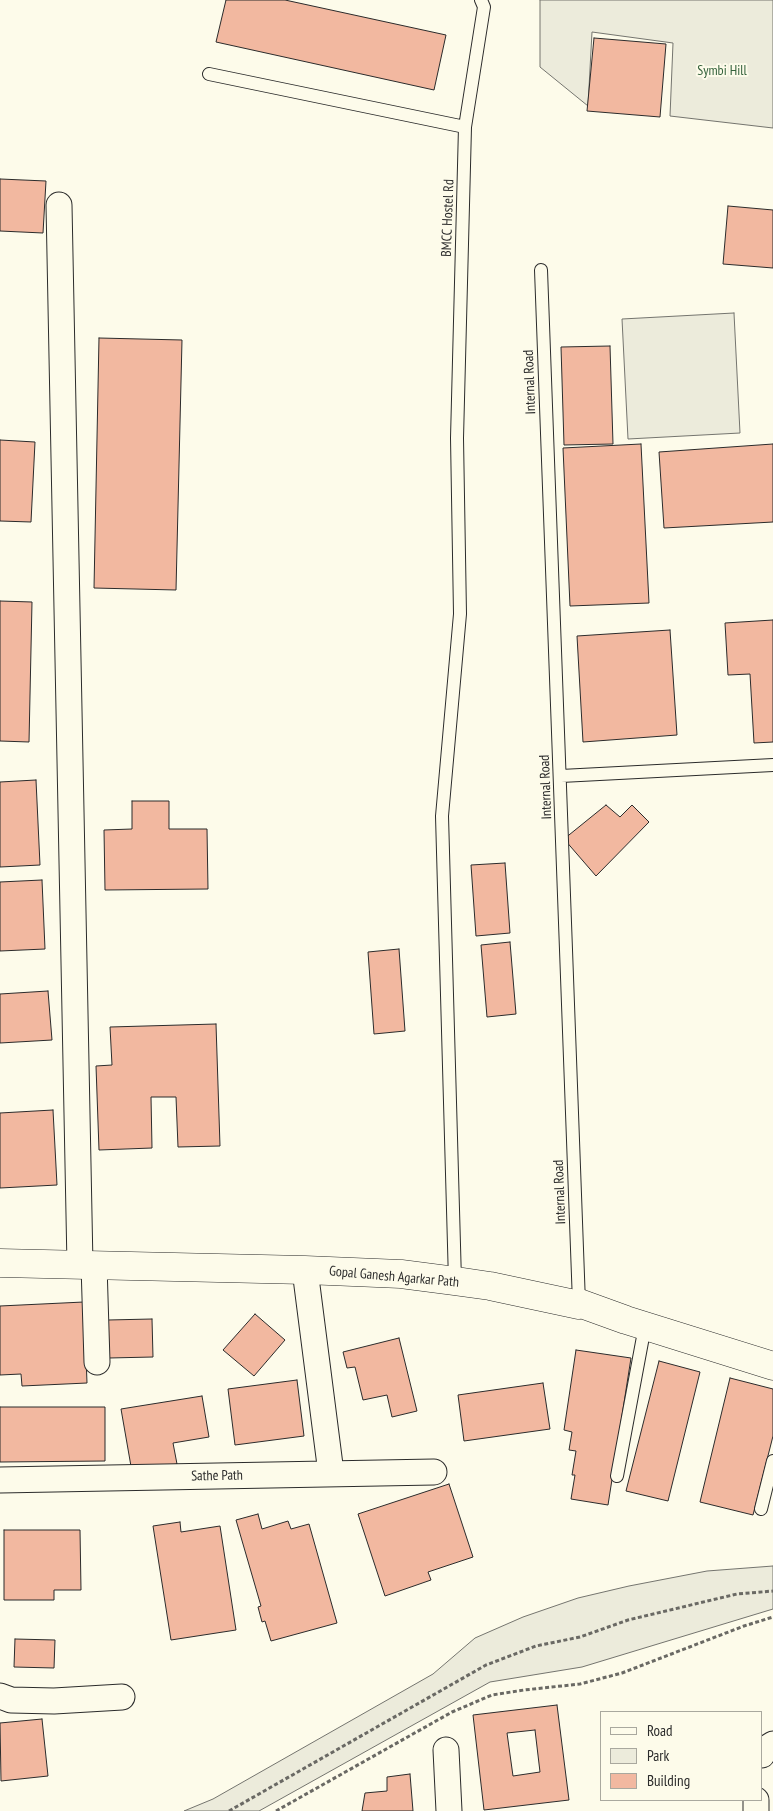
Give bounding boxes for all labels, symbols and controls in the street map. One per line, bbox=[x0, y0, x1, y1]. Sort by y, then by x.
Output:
park label: Symbi Hill bbox=[697, 63, 747, 79]
street label: BMCC Hostel Rd bbox=[438, 179, 458, 257]
street label: Internal Road bbox=[520, 349, 540, 415]
street label: Internal Road bbox=[536, 754, 556, 820]
street label: Internal Road bbox=[550, 1159, 570, 1225]
street label: Gopal Ganesh Agarkar Path bbox=[328, 1263, 460, 1291]
street label: Sathe Path bbox=[191, 1467, 243, 1485]
legend bbox=[600, 1711, 763, 1801]
text: Road bbox=[647, 1721, 673, 1740]
text: Park bbox=[647, 1746, 669, 1765]
text: Building bbox=[647, 1771, 690, 1790]

